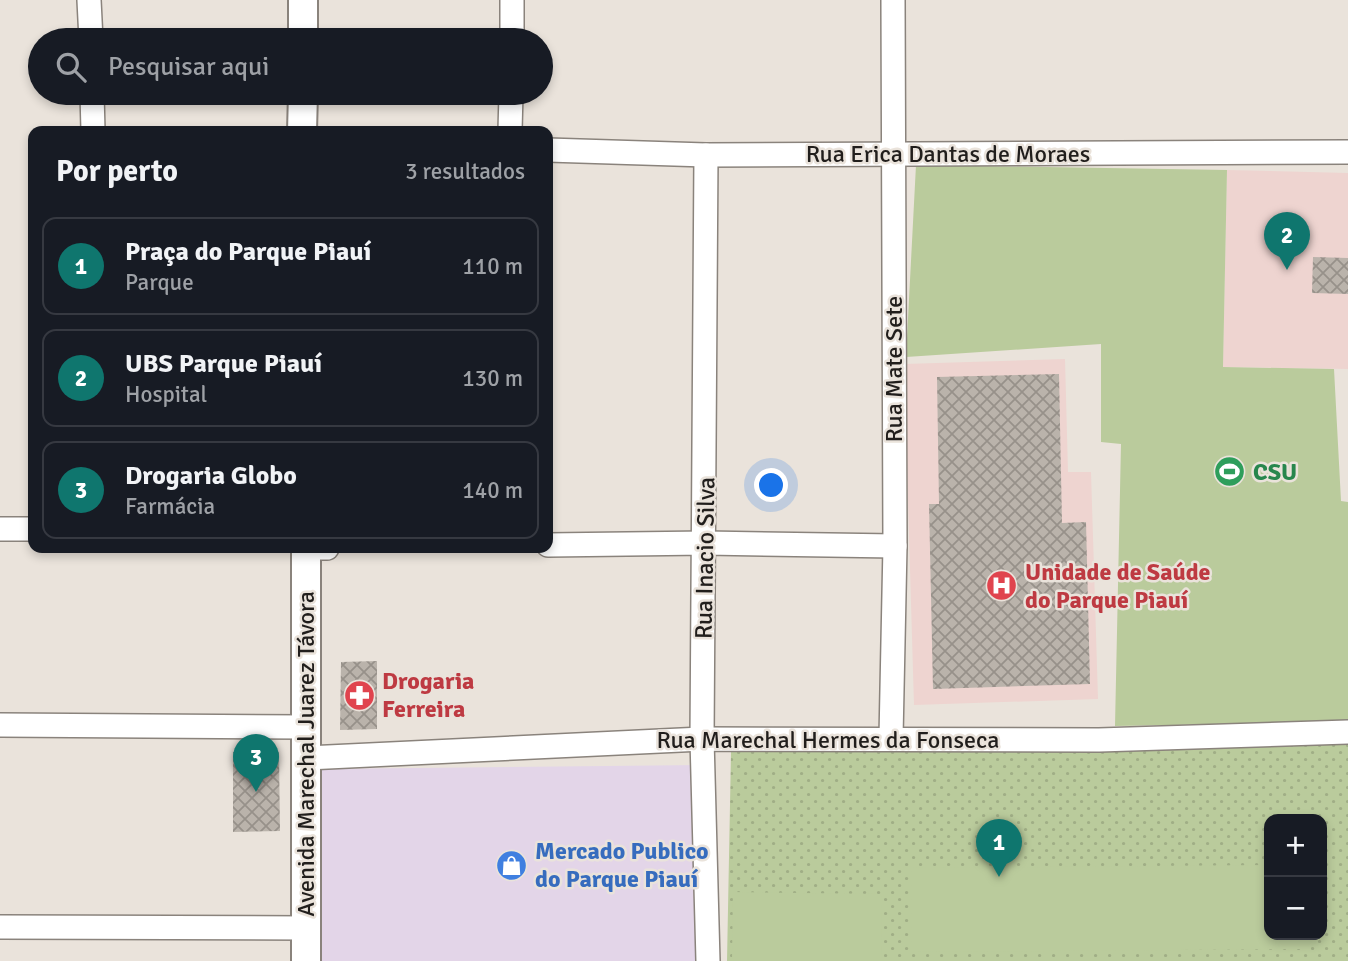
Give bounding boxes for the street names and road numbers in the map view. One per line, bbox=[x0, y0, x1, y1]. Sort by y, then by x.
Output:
street label: Rua Erica Dantas de Moraes bbox=[806, 139, 1090, 169]
street label: Rua Mate Sete bbox=[879, 296, 909, 442]
street label: Rua Inacio Silva bbox=[689, 477, 721, 639]
street label: Avenida Marechal Juarez Távora bbox=[291, 591, 321, 917]
street label: Rua Marechal Hermes da Fonseca bbox=[657, 725, 999, 755]

